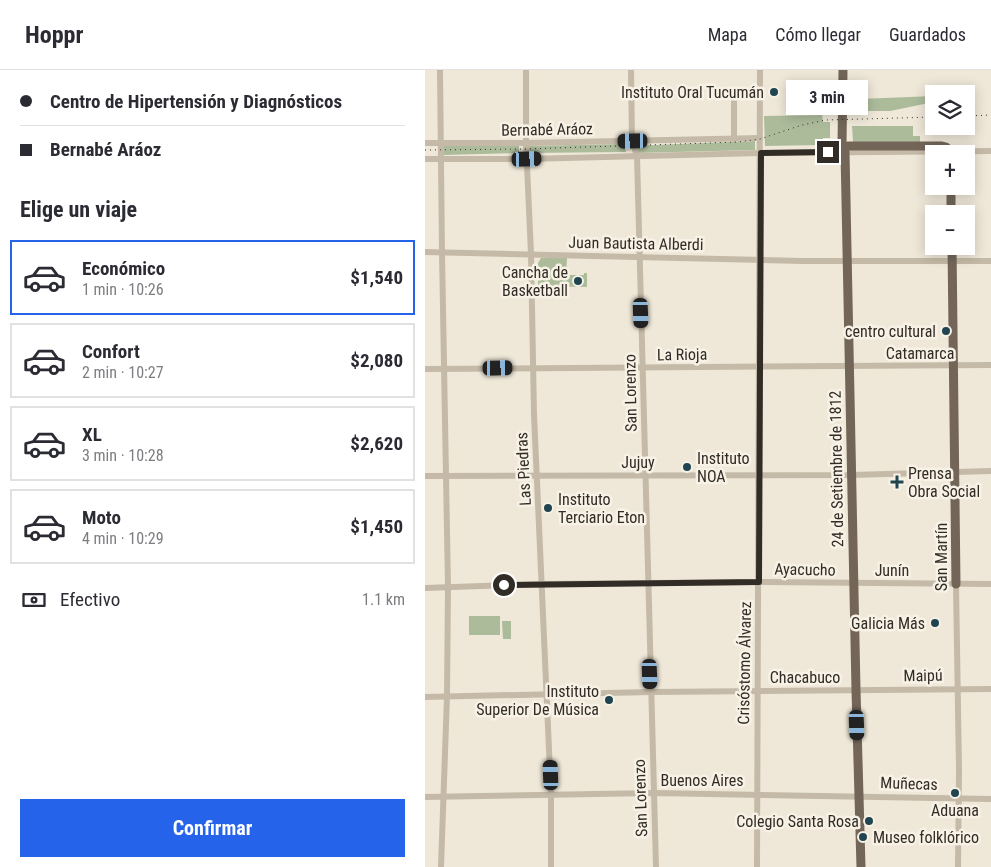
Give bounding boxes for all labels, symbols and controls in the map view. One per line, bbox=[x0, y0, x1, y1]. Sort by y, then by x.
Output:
text: Hoppr bbox=[25, 21, 83, 49]
text: Mapa bbox=[708, 24, 747, 45]
text: Cómo llegar bbox=[775, 24, 861, 45]
text: Guardados bbox=[889, 24, 966, 45]
callout: 3 min bbox=[787, 79, 869, 114]
place label: Instituto Oral Tucumán bbox=[621, 83, 764, 102]
map controls bbox=[925, 85, 975, 255]
button: layers bbox=[925, 85, 975, 135]
marker: Instituto Oral Tucumán bbox=[768, 86, 780, 98]
text: 3 min bbox=[809, 88, 845, 107]
text: Centro de Hipertensión y Diagnósticos bbox=[50, 90, 342, 113]
street label: Bernabé Aráoz bbox=[501, 119, 593, 140]
car bbox=[617, 133, 648, 149]
text: Bernabé Aráoz bbox=[50, 138, 161, 161]
route end bbox=[817, 141, 839, 163]
button: + bbox=[925, 145, 975, 195]
car bbox=[511, 151, 542, 167]
text: Elige un viaje bbox=[20, 197, 137, 222]
button: − bbox=[925, 205, 975, 255]
street label: Juan Bautista Alberdi bbox=[568, 233, 704, 254]
icon: car bbox=[22, 255, 67, 300]
text: Económico bbox=[82, 257, 165, 280]
place label: Cancha de Basketball bbox=[502, 263, 568, 300]
text: $1,540 bbox=[350, 266, 403, 289]
marker: Cancha de Basketball bbox=[572, 275, 584, 287]
text: 1 min · 10:26 bbox=[82, 280, 164, 299]
car bbox=[632, 298, 649, 328]
place label: centro cultural bbox=[845, 322, 936, 341]
marker: centro cultural bbox=[940, 325, 952, 337]
icon: car bbox=[22, 338, 67, 383]
text: Confort bbox=[82, 340, 140, 363]
street label: Catamarca bbox=[886, 344, 954, 363]
street label: La Rioja bbox=[657, 345, 707, 364]
text: $2,080 bbox=[350, 349, 403, 372]
street label: San Lorenzo bbox=[620, 354, 641, 432]
car bbox=[482, 360, 513, 376]
text: 2 min · 10:27 bbox=[82, 363, 164, 382]
street label: 24 de Setiembre de 1812 bbox=[826, 390, 847, 548]
icon: car bbox=[22, 421, 67, 466]
text: XL bbox=[82, 423, 102, 446]
text: $2,620 bbox=[350, 432, 403, 455]
street label: Las Piedras bbox=[512, 432, 535, 506]
text: 3 min · 10:28 bbox=[82, 446, 164, 465]
place label: Instituto NOA bbox=[697, 449, 750, 486]
street label: Jujuy bbox=[621, 453, 655, 472]
marker: Instituto NOA bbox=[681, 461, 693, 473]
place label: Prensa Obra Social bbox=[908, 464, 980, 501]
marker: Prensa Obra Social bbox=[890, 475, 904, 489]
place label: Instituto Terciario Eton bbox=[558, 490, 645, 527]
marker: Instituto Terciario Eton bbox=[542, 502, 554, 514]
icon: car bbox=[22, 504, 67, 549]
text: Moto bbox=[82, 506, 121, 529]
text: $1,450 bbox=[350, 515, 403, 538]
street label: San Martín bbox=[932, 523, 951, 591]
text: 4 min · 10:29 bbox=[82, 529, 164, 548]
street label: Ayacucho bbox=[774, 559, 836, 580]
street label: Junín bbox=[875, 561, 909, 580]
route start bbox=[493, 574, 515, 596]
icon: cash bbox=[20, 586, 48, 614]
text: Efectivo bbox=[60, 588, 120, 611]
text: 1.1 km bbox=[362, 590, 405, 609]
street label: Crisóstomo Álvarez bbox=[734, 601, 755, 725]
place label: Galicia Más bbox=[851, 614, 925, 633]
marker: Galicia Más bbox=[929, 617, 941, 629]
car bbox=[641, 659, 658, 689]
street label: Maipú bbox=[903, 666, 943, 685]
street label: Chacabuco bbox=[770, 668, 840, 687]
place label: Instituto Superior De Música bbox=[476, 682, 599, 719]
marker: Instituto Superior De Música bbox=[603, 694, 615, 706]
car bbox=[848, 710, 865, 740]
street label: San Lorenzo bbox=[630, 759, 651, 837]
car bbox=[542, 760, 559, 790]
street label: Buenos Aires bbox=[660, 771, 744, 790]
street label: Muñecas bbox=[880, 773, 938, 794]
marker: Aduana bbox=[949, 787, 961, 799]
button: Confirmar bbox=[20, 799, 405, 857]
place label: Aduana bbox=[931, 801, 979, 820]
place label: Colegio Santa Rosa bbox=[736, 812, 859, 831]
marker: Colegio Santa Rosa bbox=[863, 815, 875, 827]
place label: Museo folklórico bbox=[873, 828, 979, 847]
marker: Museo folklórico bbox=[857, 831, 869, 843]

